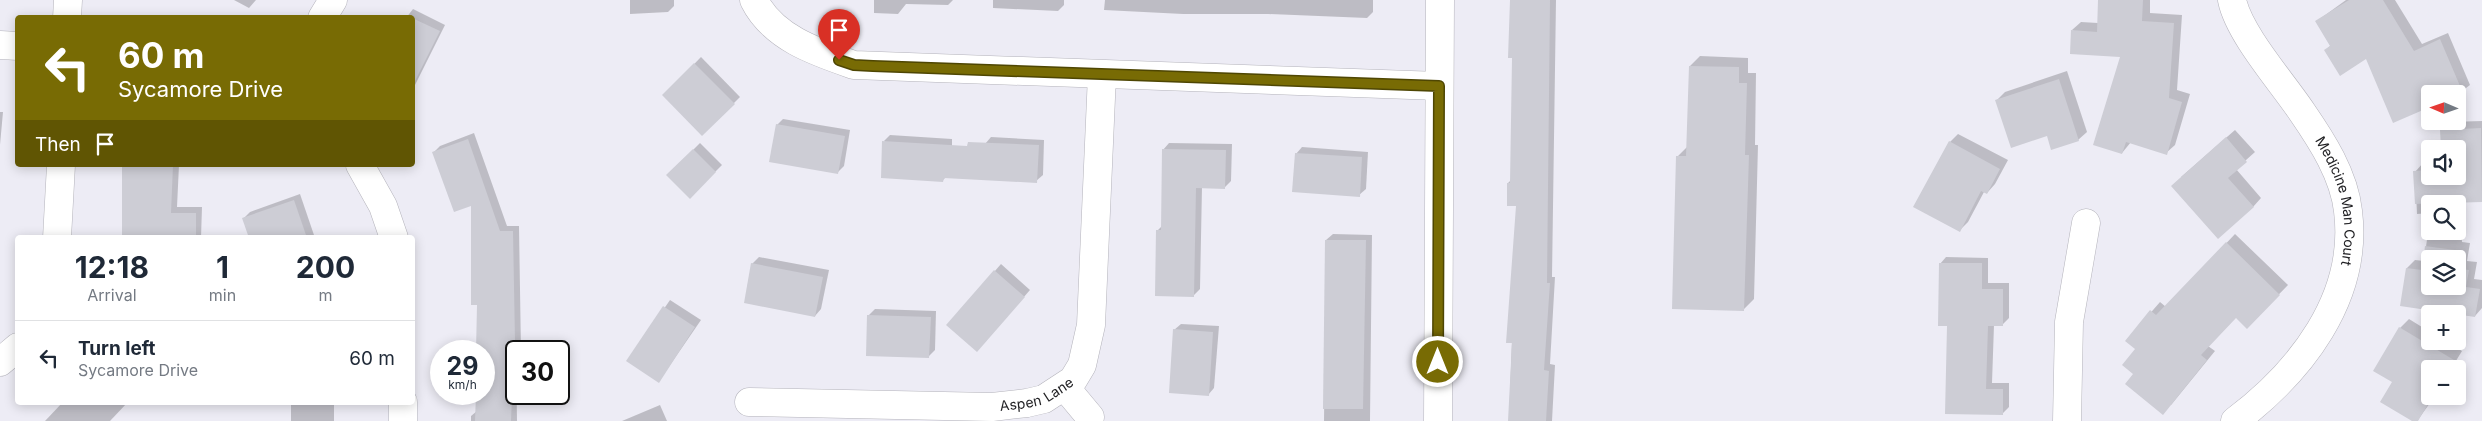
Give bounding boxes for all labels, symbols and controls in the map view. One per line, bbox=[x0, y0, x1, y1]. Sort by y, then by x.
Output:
pin bbox=[818, 9, 860, 60]
icon: arrive bbox=[825, 16, 853, 44]
text: 60 m bbox=[118, 34, 205, 76]
icon: left bbox=[35, 35, 100, 100]
text: Sycamore Drive bbox=[118, 76, 283, 102]
north arrow bbox=[2421, 85, 2466, 130]
map controls bbox=[2421, 85, 2466, 405]
icon: arrive bbox=[91, 130, 119, 158]
text: Then bbox=[35, 133, 81, 156]
street label: Medicine Man Court bbox=[2312, 133, 2358, 268]
button: sound bbox=[2421, 140, 2466, 185]
button: search bbox=[2421, 195, 2466, 240]
text: 12:18 bbox=[75, 249, 149, 285]
text: 1 bbox=[216, 249, 229, 285]
text: 200 bbox=[296, 249, 355, 285]
button: layers bbox=[2421, 250, 2466, 295]
text: Arrival bbox=[87, 285, 137, 305]
text: min bbox=[209, 285, 236, 305]
text: m bbox=[319, 285, 333, 305]
button: + bbox=[2421, 305, 2466, 350]
position arrow bbox=[1411, 335, 1463, 387]
text: Turn left bbox=[78, 337, 156, 360]
speed limit sign: 30 bbox=[505, 340, 570, 405]
icon: left bbox=[35, 344, 63, 372]
text: 60 m bbox=[349, 347, 395, 370]
text: 29 bbox=[447, 351, 478, 381]
text: Sycamore Drive bbox=[78, 360, 198, 380]
button: − bbox=[2421, 360, 2466, 405]
street label: Aspen Lane bbox=[999, 373, 1076, 414]
text: km/h bbox=[448, 377, 477, 392]

